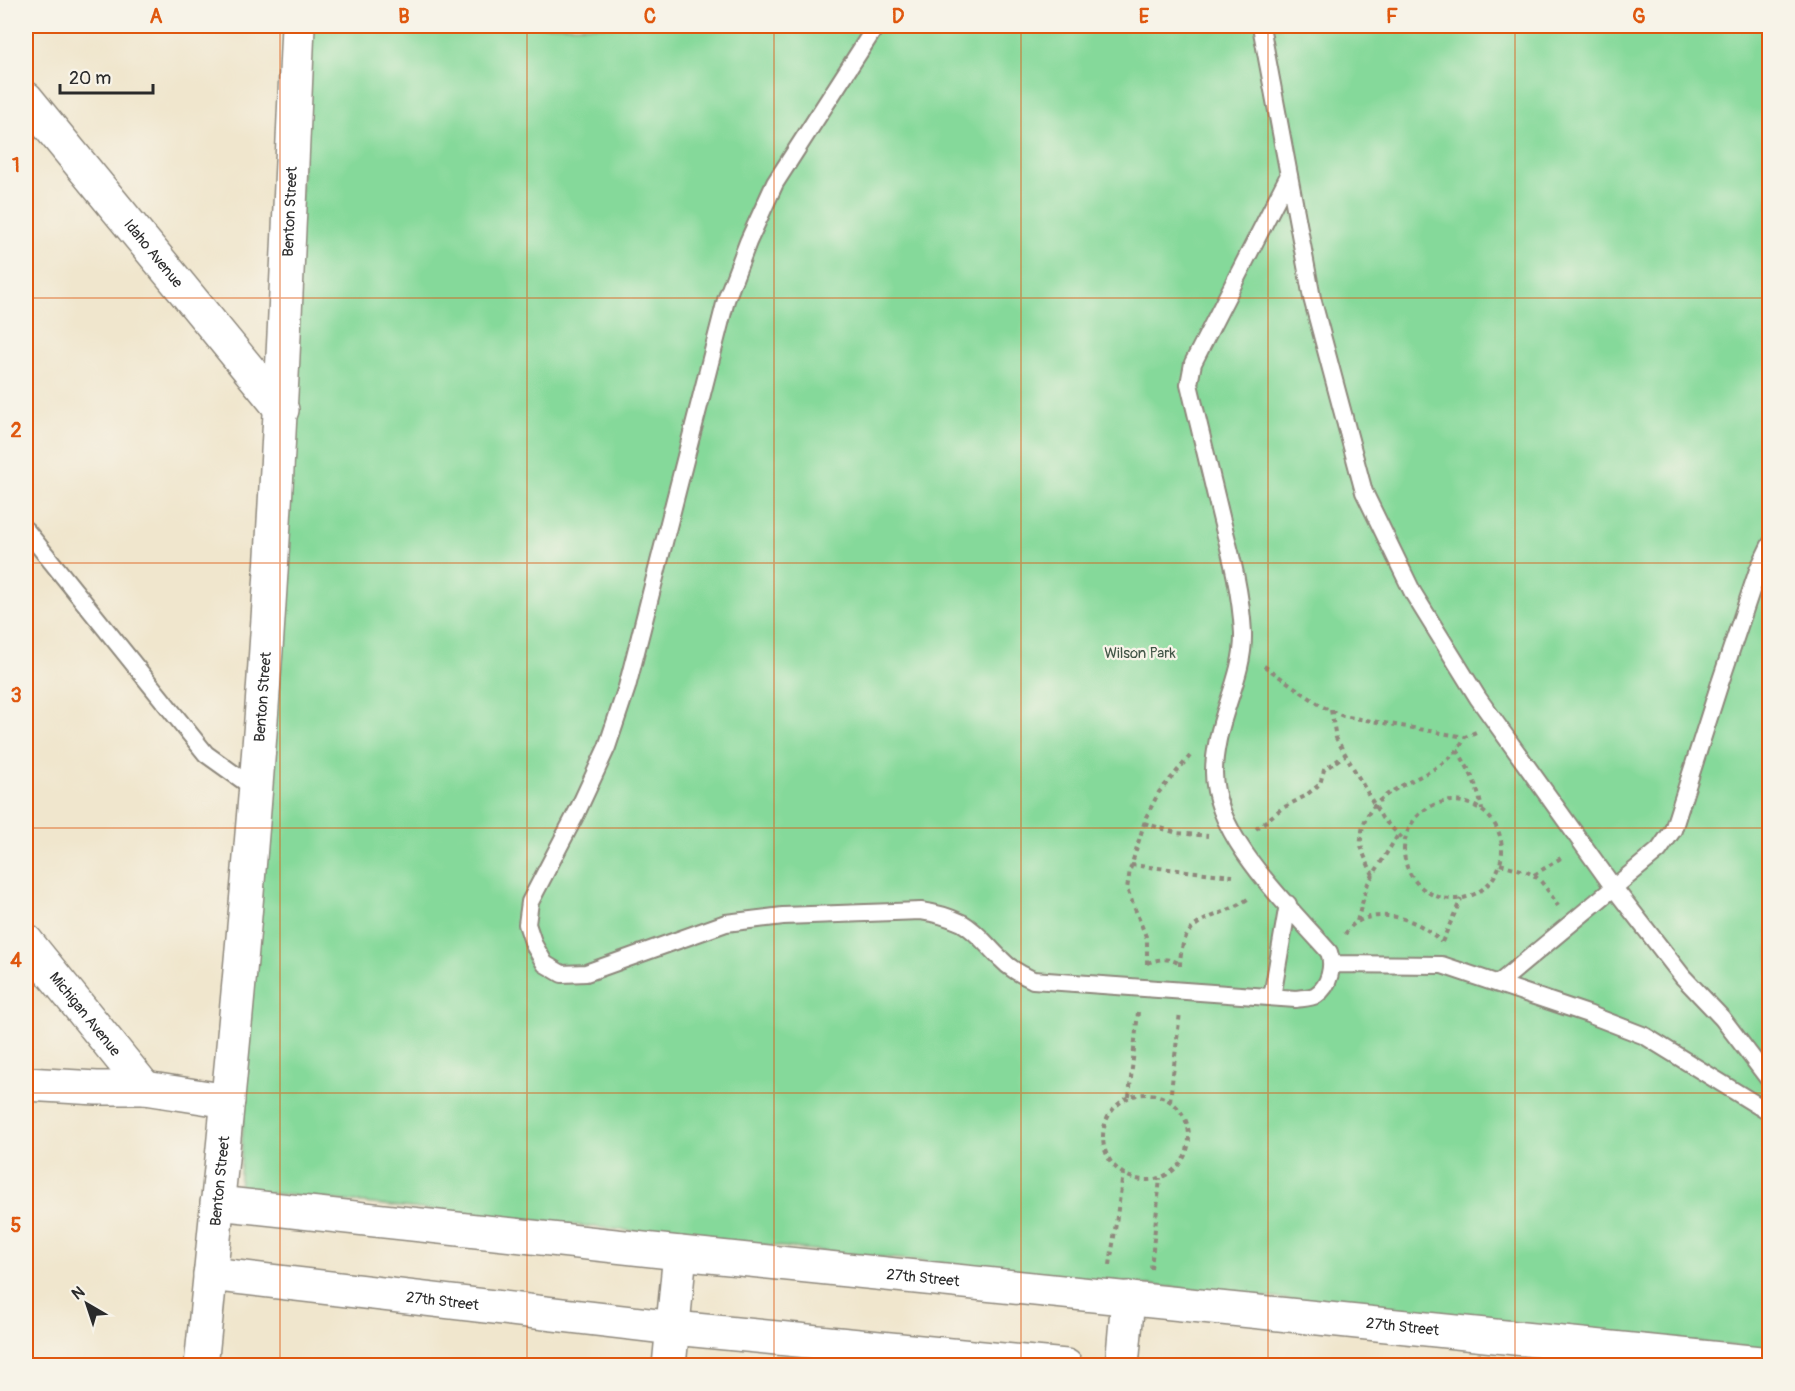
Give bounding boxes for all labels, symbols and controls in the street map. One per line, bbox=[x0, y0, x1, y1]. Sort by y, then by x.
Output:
text: A bbox=[150, 4, 163, 29]
text: B bbox=[398, 4, 410, 29]
text: C bbox=[644, 4, 656, 29]
text: D bbox=[892, 4, 905, 29]
text: E bbox=[1139, 4, 1150, 29]
text: F bbox=[1386, 4, 1398, 29]
text: G bbox=[1632, 4, 1646, 29]
scale bar bbox=[60, 57, 153, 95]
text: 20 m bbox=[69, 67, 111, 90]
text: 1 bbox=[12, 153, 20, 178]
street label: Benton Street bbox=[278, 165, 301, 257]
street label: Idaho Avenue bbox=[120, 215, 188, 292]
text: 2 bbox=[10, 418, 22, 443]
park label: Wilson Park bbox=[1104, 644, 1177, 663]
street label: Benton Street bbox=[250, 650, 275, 743]
text: 3 bbox=[10, 683, 22, 708]
text: 4 bbox=[10, 948, 22, 973]
street label: Michigan Avenue bbox=[45, 968, 125, 1061]
street label: Benton Street bbox=[206, 1134, 234, 1227]
text: 5 bbox=[11, 1213, 22, 1238]
street label: 27th Street bbox=[886, 1265, 961, 1291]
north arrow bbox=[57, 1274, 117, 1334]
text: N bbox=[68, 1282, 89, 1304]
street label: 27th Street bbox=[405, 1287, 481, 1315]
street label: 27th Street bbox=[1365, 1313, 1441, 1340]

